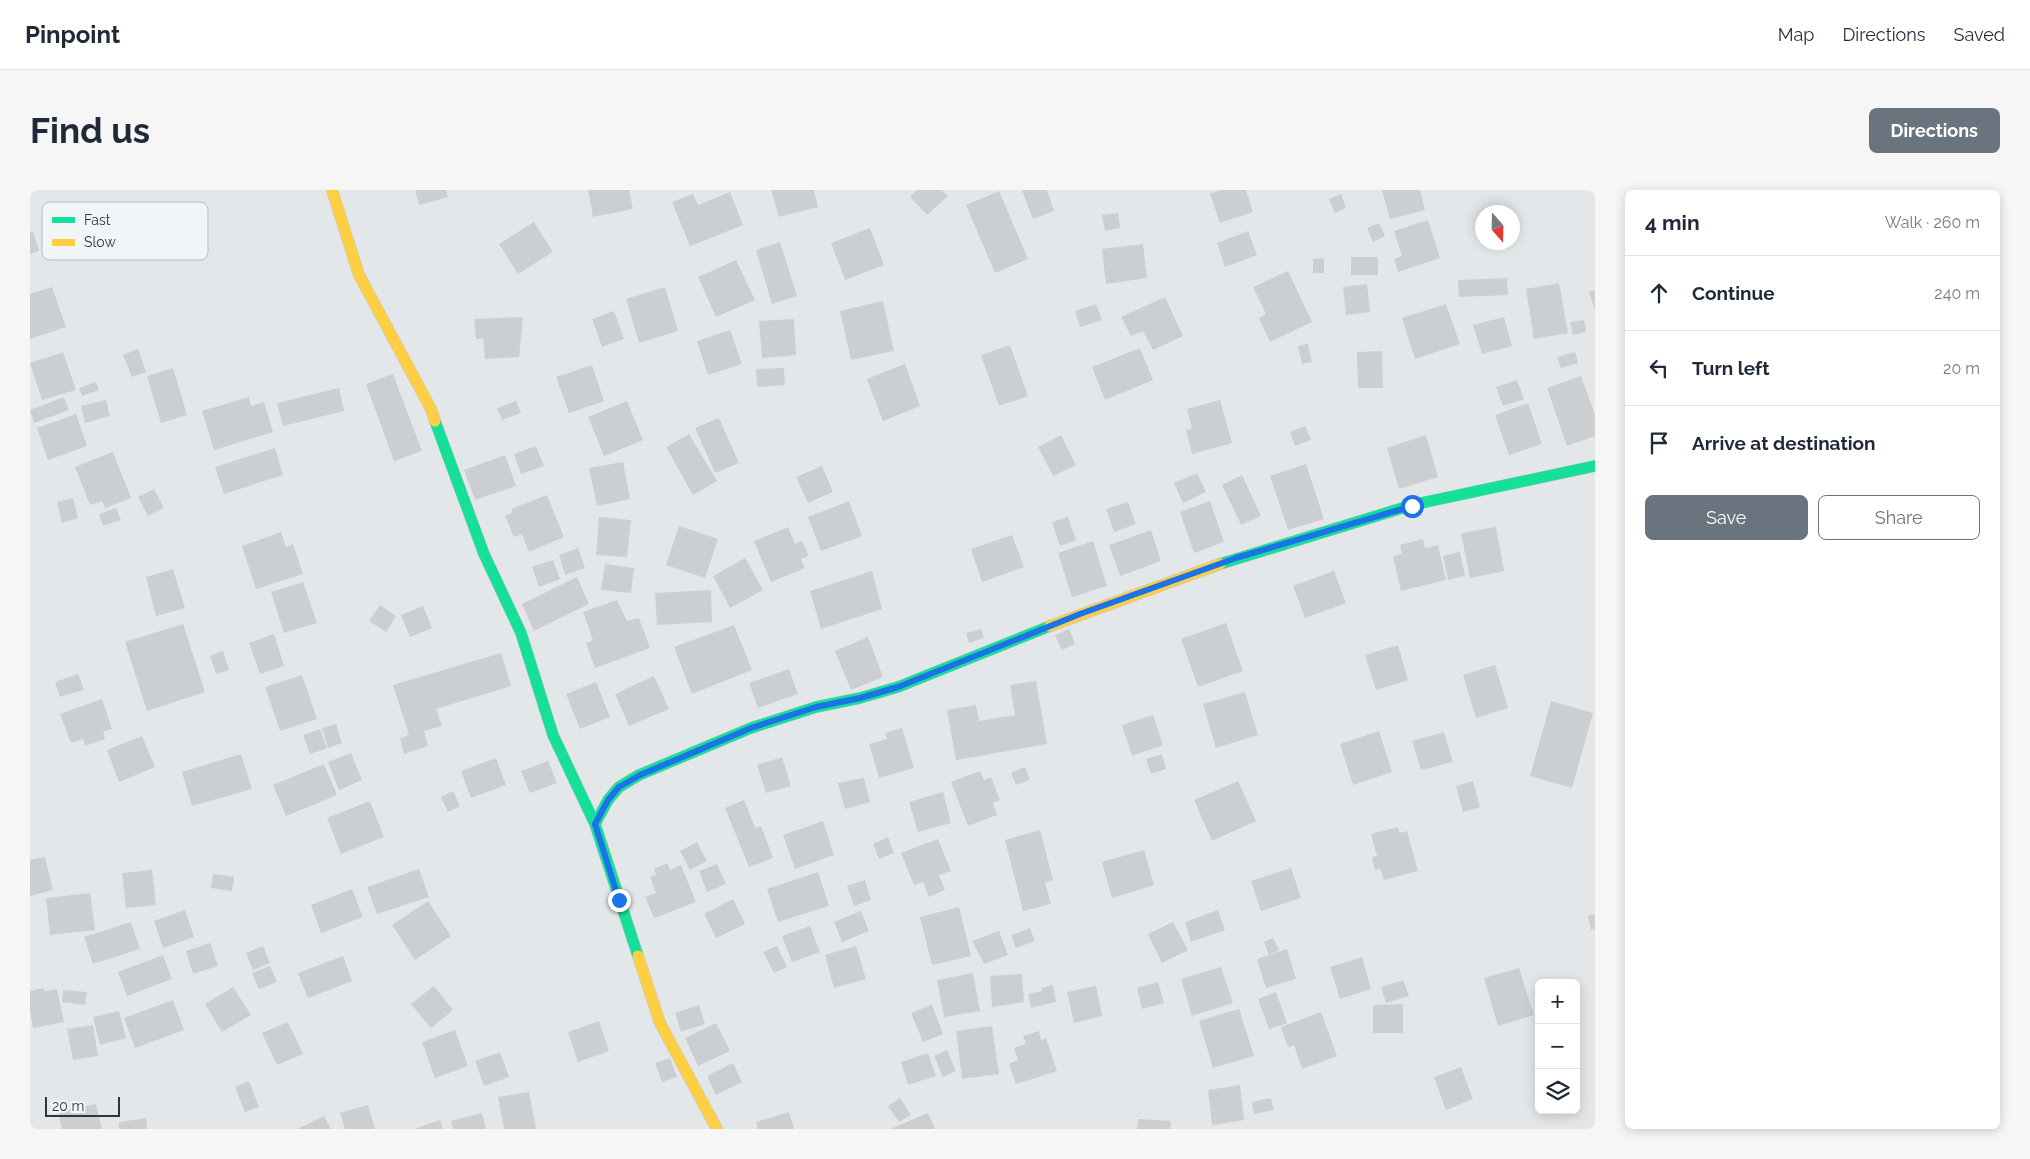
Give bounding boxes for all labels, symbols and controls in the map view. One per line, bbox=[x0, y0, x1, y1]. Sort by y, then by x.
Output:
text: Pinpoint bbox=[25, 20, 120, 49]
text: Map bbox=[1778, 24, 1814, 45]
text: Directions bbox=[1842, 24, 1926, 45]
text: Saved bbox=[1954, 24, 2005, 45]
button: Directions bbox=[1869, 108, 2000, 153]
text: Find us bbox=[30, 110, 150, 151]
legend bbox=[42, 202, 208, 260]
north arrow bbox=[1475, 205, 1520, 250]
text: 4 min bbox=[1645, 210, 1700, 235]
text: Fast bbox=[84, 212, 111, 228]
text: Walk · 260 m bbox=[1885, 213, 1980, 232]
text: Slow bbox=[84, 234, 116, 250]
icon: ahead bbox=[1645, 279, 1673, 307]
text: Continue bbox=[1692, 282, 1775, 304]
text: 240 m bbox=[1934, 284, 1980, 303]
icon: left bbox=[1645, 354, 1673, 382]
text: Turn left bbox=[1692, 357, 1769, 379]
text: 20 m bbox=[1943, 359, 1980, 378]
icon: arrive bbox=[1645, 429, 1673, 457]
text: Arrive at destination bbox=[1692, 432, 1876, 454]
route start bbox=[1401, 495, 1424, 518]
button: Save bbox=[1645, 495, 1808, 540]
button: Share bbox=[1818, 495, 1980, 540]
route end bbox=[608, 889, 631, 912]
map controls bbox=[1535, 979, 1580, 1114]
button: + bbox=[1535, 979, 1580, 1024]
button: − bbox=[1535, 1024, 1580, 1069]
button: layers bbox=[1535, 1069, 1580, 1114]
scale bar bbox=[45, 1094, 120, 1117]
text: 20 m bbox=[52, 1098, 84, 1114]

